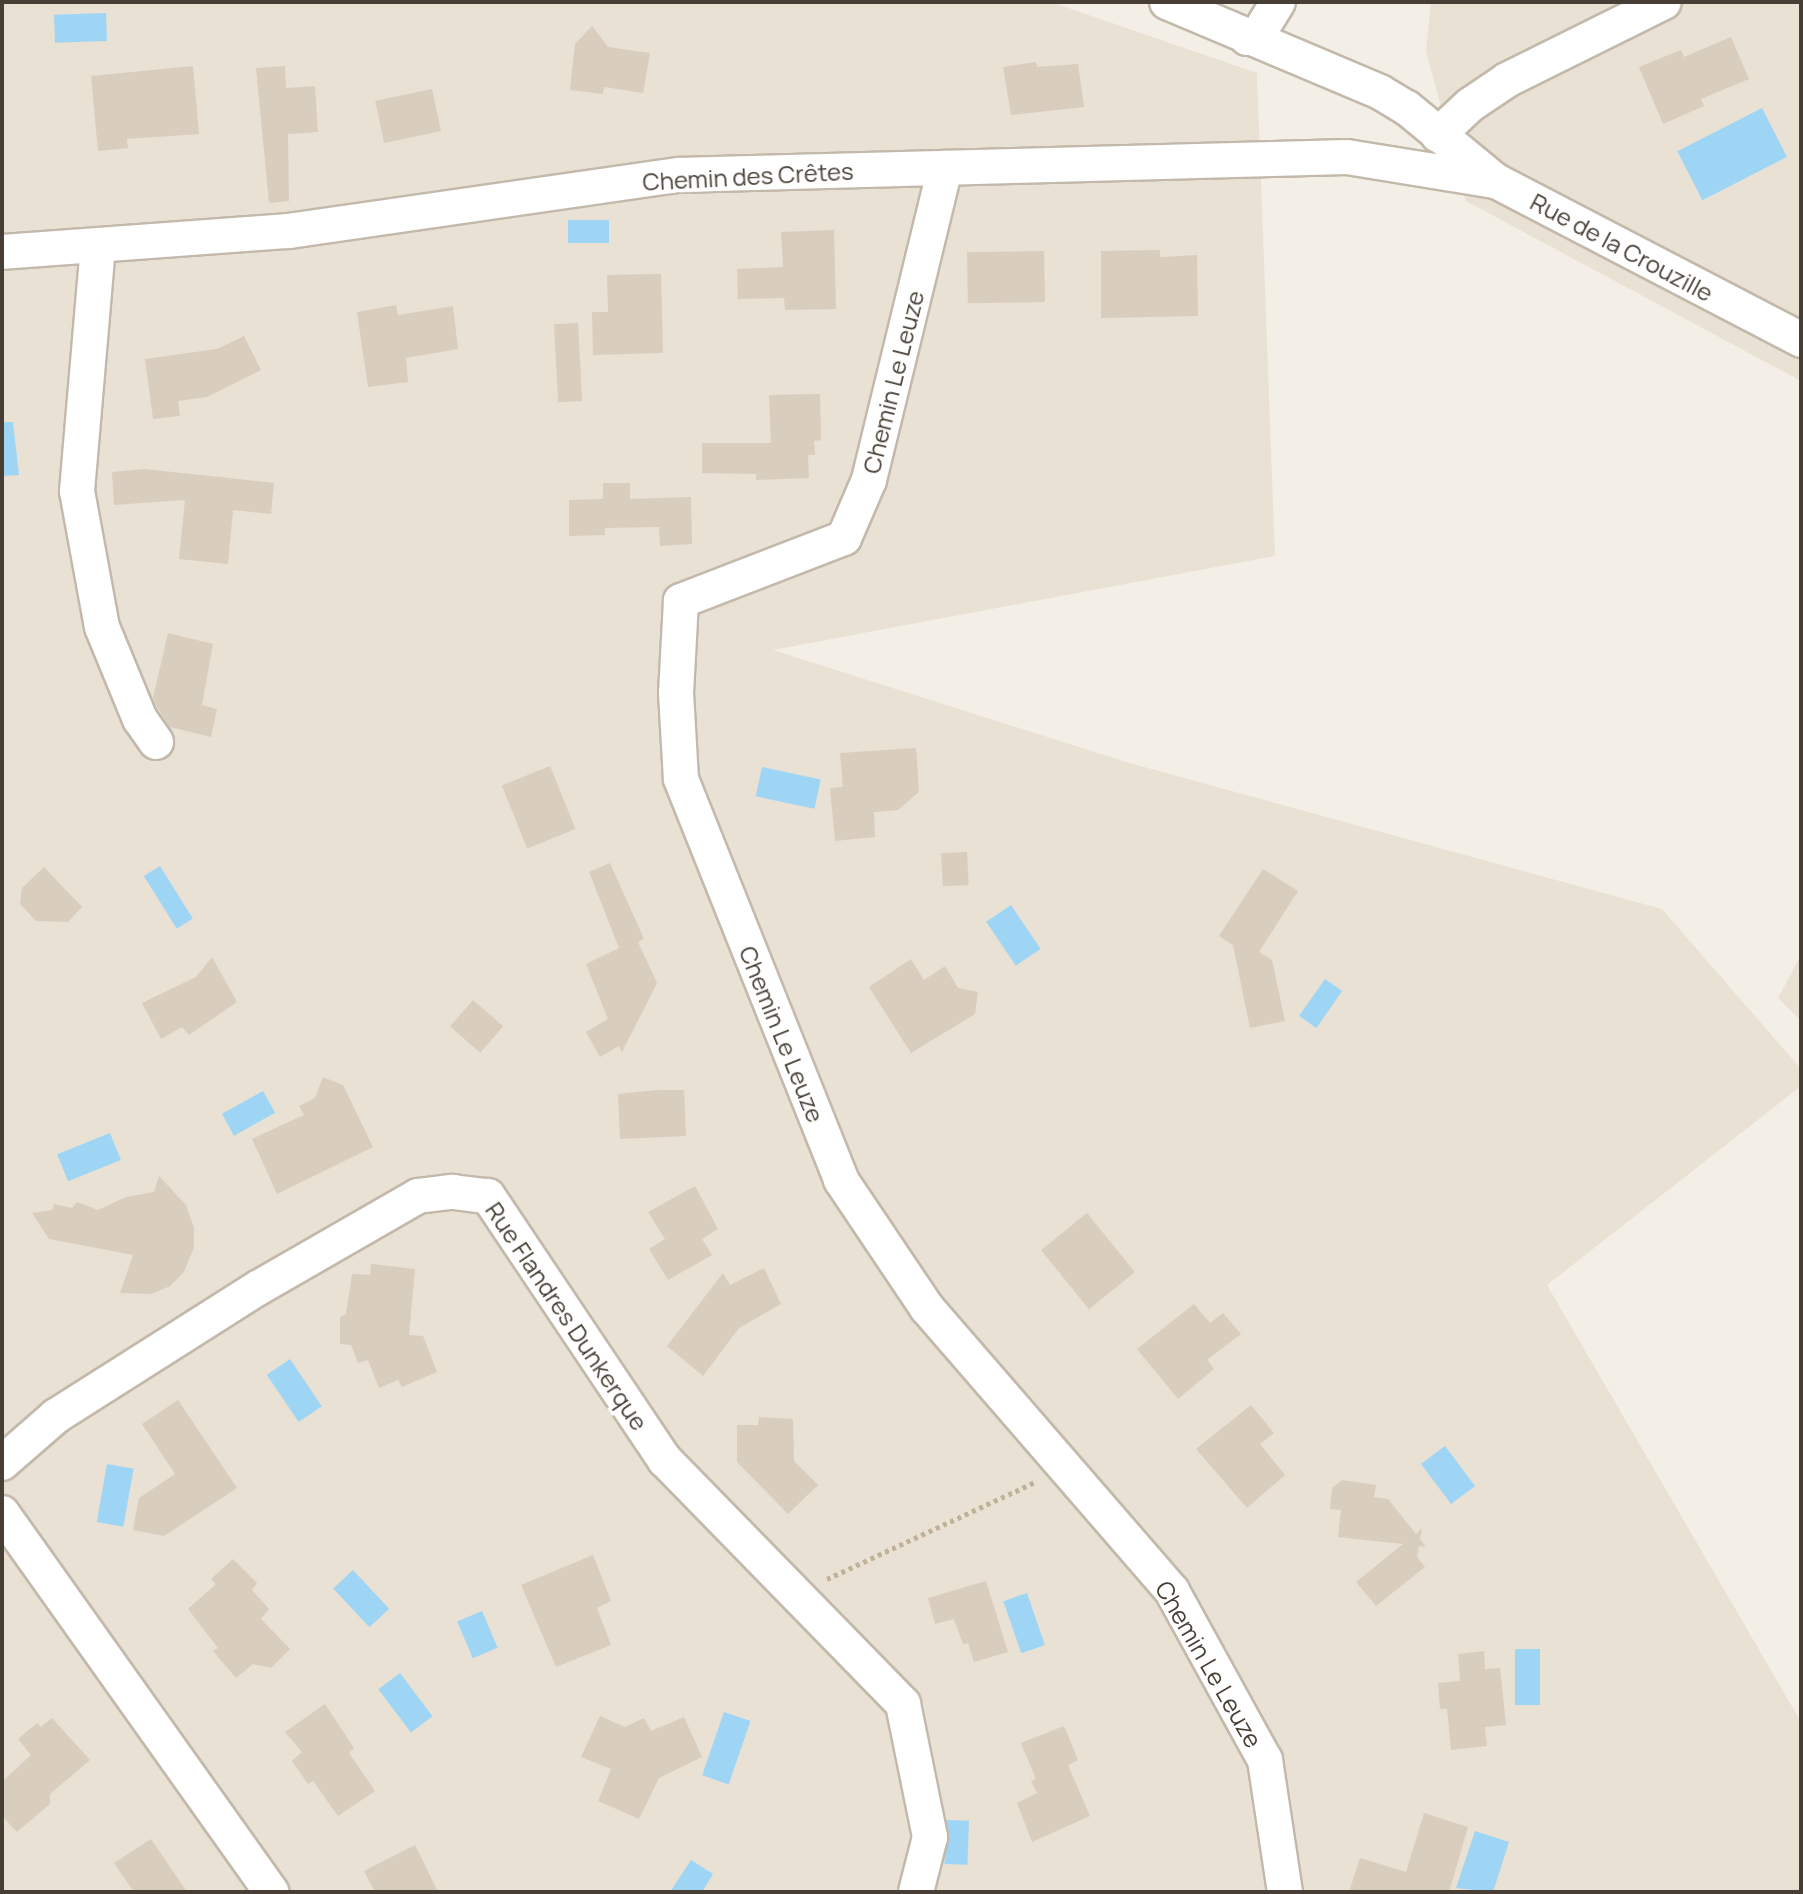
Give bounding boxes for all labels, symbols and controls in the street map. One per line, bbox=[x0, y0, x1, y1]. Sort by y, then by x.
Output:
street label: Chemin des Crêtes bbox=[642, 156, 854, 196]
street label: Rue de la Crouzille bbox=[1526, 187, 1718, 307]
street label: Chemin Le Leuze bbox=[856, 288, 930, 476]
street label: Chemin Le Leuze bbox=[734, 942, 830, 1126]
street label: Rue Flandres Dunkerque bbox=[480, 1196, 654, 1436]
street label: Chemin Le Leuze bbox=[1150, 1576, 1268, 1752]

